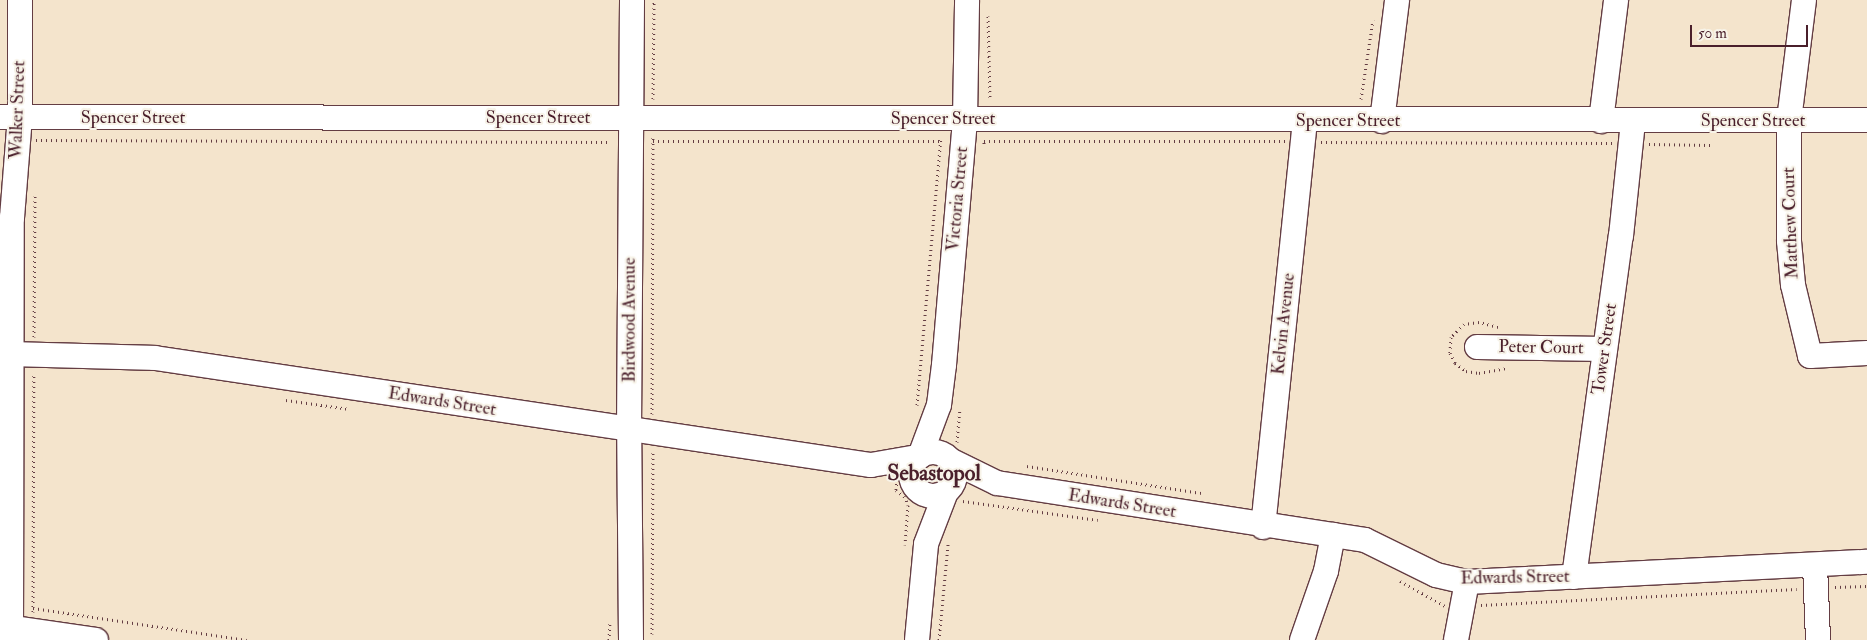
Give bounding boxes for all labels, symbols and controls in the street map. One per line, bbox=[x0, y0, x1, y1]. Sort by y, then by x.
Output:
scale bar bbox=[1692, 15, 1810, 47]
text: 50 m bbox=[1698, 24, 1727, 43]
street label: Walker Street bbox=[5, 60, 31, 160]
street label: Spencer Street bbox=[81, 107, 185, 129]
street label: Spencer Street bbox=[486, 107, 590, 129]
street label: Spencer Street bbox=[891, 108, 995, 130]
street label: Spencer Street bbox=[1296, 110, 1400, 132]
street label: Spencer Street bbox=[1701, 110, 1805, 132]
street label: Victoria Street bbox=[943, 146, 973, 252]
street label: Matthew Court bbox=[1778, 167, 1804, 279]
street label: Birdwood Avenue bbox=[619, 258, 641, 382]
street label: Kelvin Avenue bbox=[1268, 272, 1300, 376]
street label: Tower Street bbox=[1588, 302, 1622, 396]
street label: Peter Court bbox=[1498, 336, 1584, 360]
street label: Edwards Street bbox=[386, 383, 498, 421]
district label: Sebastopol bbox=[887, 461, 981, 487]
street label: Edwards Street bbox=[1066, 485, 1178, 523]
street label: Edwards Street bbox=[1460, 566, 1570, 590]

